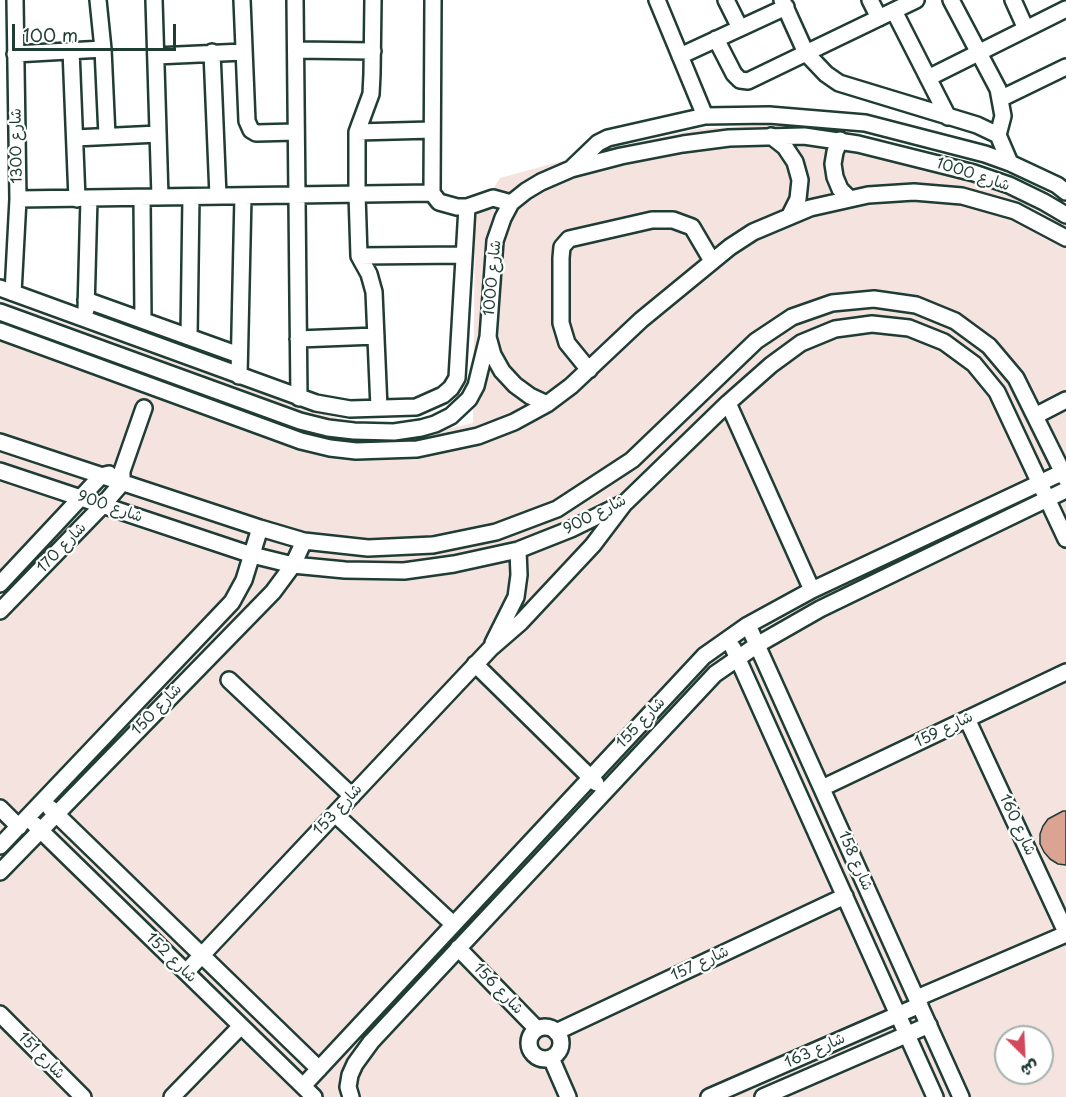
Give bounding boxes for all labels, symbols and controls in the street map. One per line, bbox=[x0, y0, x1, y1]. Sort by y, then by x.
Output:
scale bar bbox=[15, 12, 178, 50]
text: 100 m bbox=[23, 21, 78, 48]
street label: شارع 1300 bbox=[7, 108, 27, 184]
street label: شارع 1000 bbox=[934, 155, 1012, 195]
street label: شارع 1000 bbox=[481, 239, 505, 317]
street label: شارع 900 bbox=[75, 487, 145, 527]
street label: شارع 900 bbox=[561, 492, 629, 538]
street label: شارع 170 bbox=[34, 519, 90, 577]
street label: شارع 150 bbox=[128, 681, 186, 739]
street label: شارع 155 bbox=[613, 694, 669, 752]
street label: شارع 159 bbox=[912, 708, 976, 752]
street label: شارع 153 bbox=[310, 781, 366, 839]
street label: شارع 160 bbox=[995, 791, 1039, 859]
street label: شارع 158 bbox=[834, 829, 876, 893]
street label: شارع 152 bbox=[142, 929, 200, 987]
street label: شارع 157 bbox=[668, 943, 732, 985]
street label: شارع 156 bbox=[469, 960, 527, 1018]
north arrow bbox=[994, 1025, 1054, 1085]
street label: شارع 151 bbox=[14, 1029, 68, 1083]
street label: شارع 163 bbox=[782, 1030, 848, 1072]
text: ش bbox=[1018, 1055, 1043, 1084]

